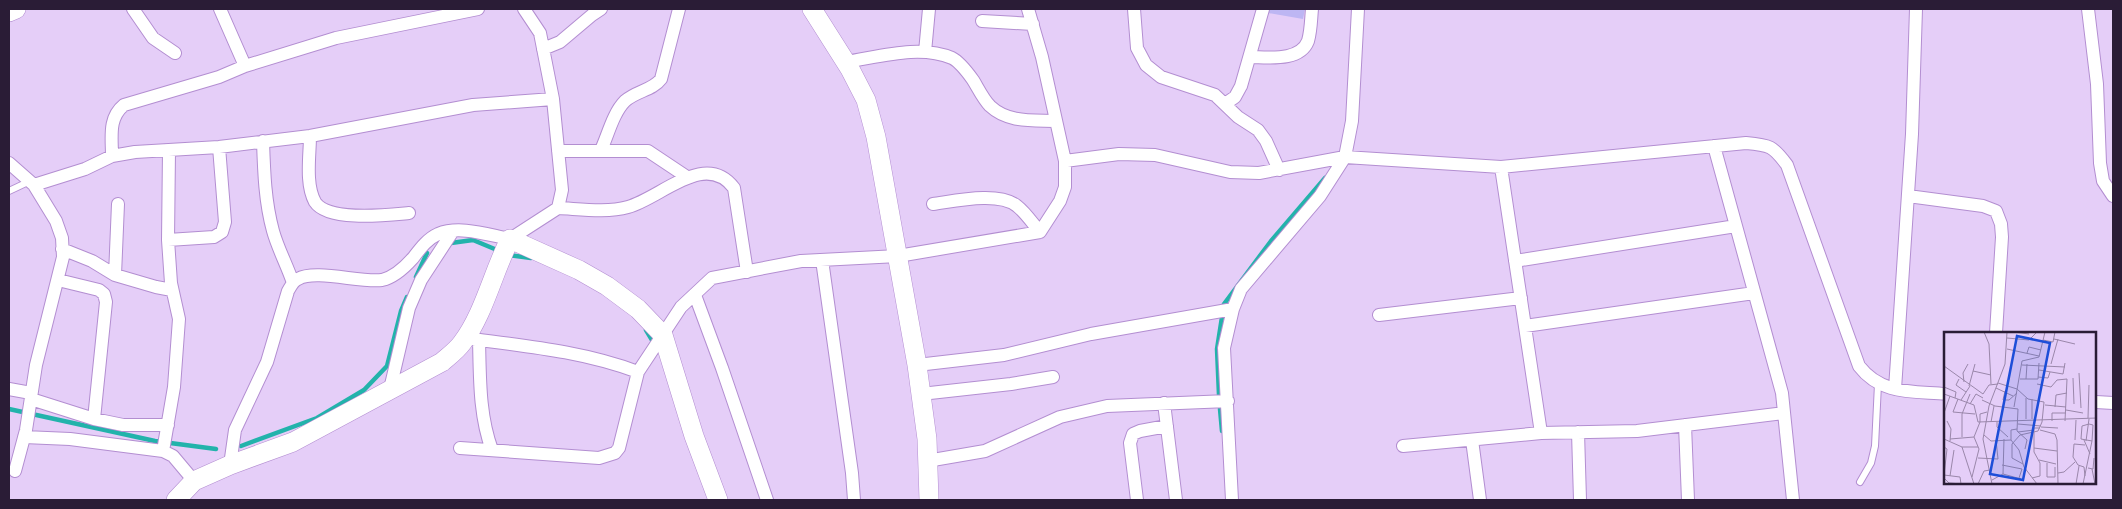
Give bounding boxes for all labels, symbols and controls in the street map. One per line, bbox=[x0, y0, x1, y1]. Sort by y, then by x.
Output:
inset map bbox=[1944, 332, 2097, 484]

